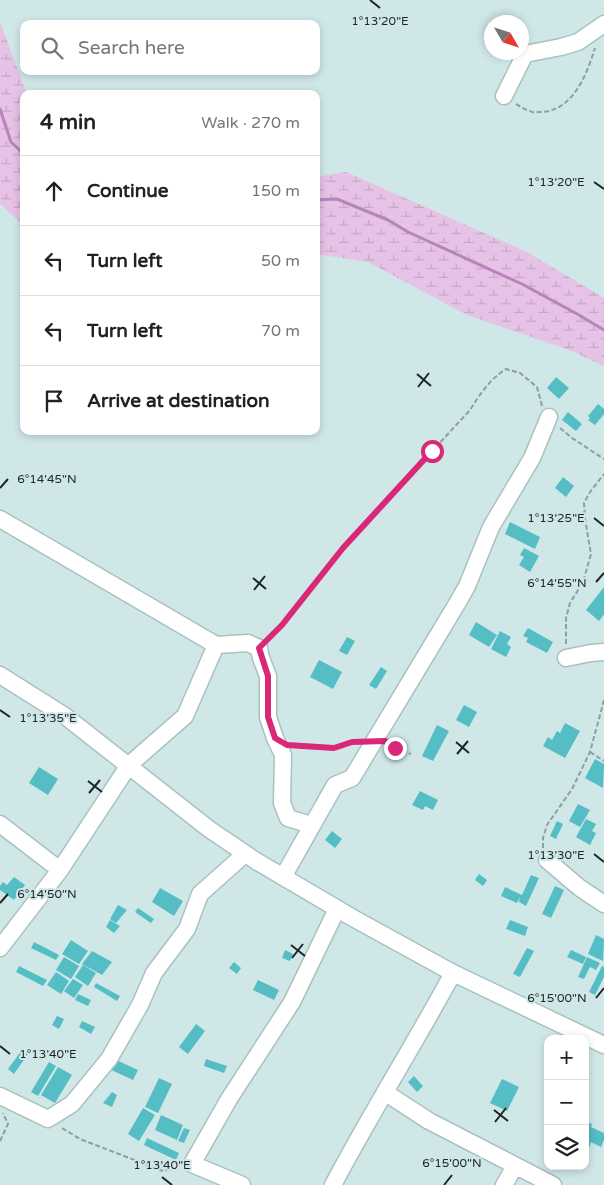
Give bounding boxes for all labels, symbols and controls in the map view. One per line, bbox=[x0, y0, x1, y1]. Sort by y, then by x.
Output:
text: 1°13'20"E bbox=[351, 14, 409, 28]
north arrow bbox=[484, 15, 529, 60]
search box bbox=[20, 20, 320, 75]
icon: search bbox=[38, 34, 66, 62]
text: Search here bbox=[78, 37, 185, 59]
text: 4 min bbox=[40, 110, 96, 135]
text: Walk · 270 m bbox=[201, 113, 300, 133]
text: 1°13'20"E bbox=[527, 175, 585, 189]
icon: ahead bbox=[40, 177, 68, 205]
text: Continue bbox=[87, 180, 169, 202]
text: 150 m bbox=[251, 181, 300, 201]
icon: left bbox=[40, 247, 68, 275]
text: Turn left bbox=[87, 250, 163, 272]
text: 50 m bbox=[261, 251, 300, 271]
icon: left bbox=[40, 317, 68, 345]
text: Turn left bbox=[87, 320, 163, 342]
text: 70 m bbox=[261, 321, 300, 341]
icon: arrive bbox=[40, 387, 68, 415]
text: Arrive at destination bbox=[87, 390, 270, 412]
route start bbox=[421, 440, 444, 463]
text: 6°14'45"N bbox=[17, 472, 77, 486]
text: 1°13'25"E bbox=[527, 511, 585, 525]
text: 6°14'55"N bbox=[527, 576, 587, 590]
text: 1°13'35"E bbox=[19, 711, 77, 725]
route end bbox=[384, 737, 407, 760]
text: 1°13'30"E bbox=[527, 848, 585, 862]
text: 6°14'50"N bbox=[17, 887, 77, 901]
text: 6°15'00"N bbox=[527, 991, 587, 1005]
map controls bbox=[544, 1035, 589, 1170]
button: + bbox=[544, 1035, 589, 1080]
text: 1°13'40"E bbox=[19, 1047, 77, 1061]
button: − bbox=[544, 1080, 589, 1125]
button: layers bbox=[544, 1125, 589, 1170]
text: 6°15'00"N bbox=[422, 1156, 482, 1170]
text: 1°13'40"E bbox=[133, 1158, 191, 1172]

